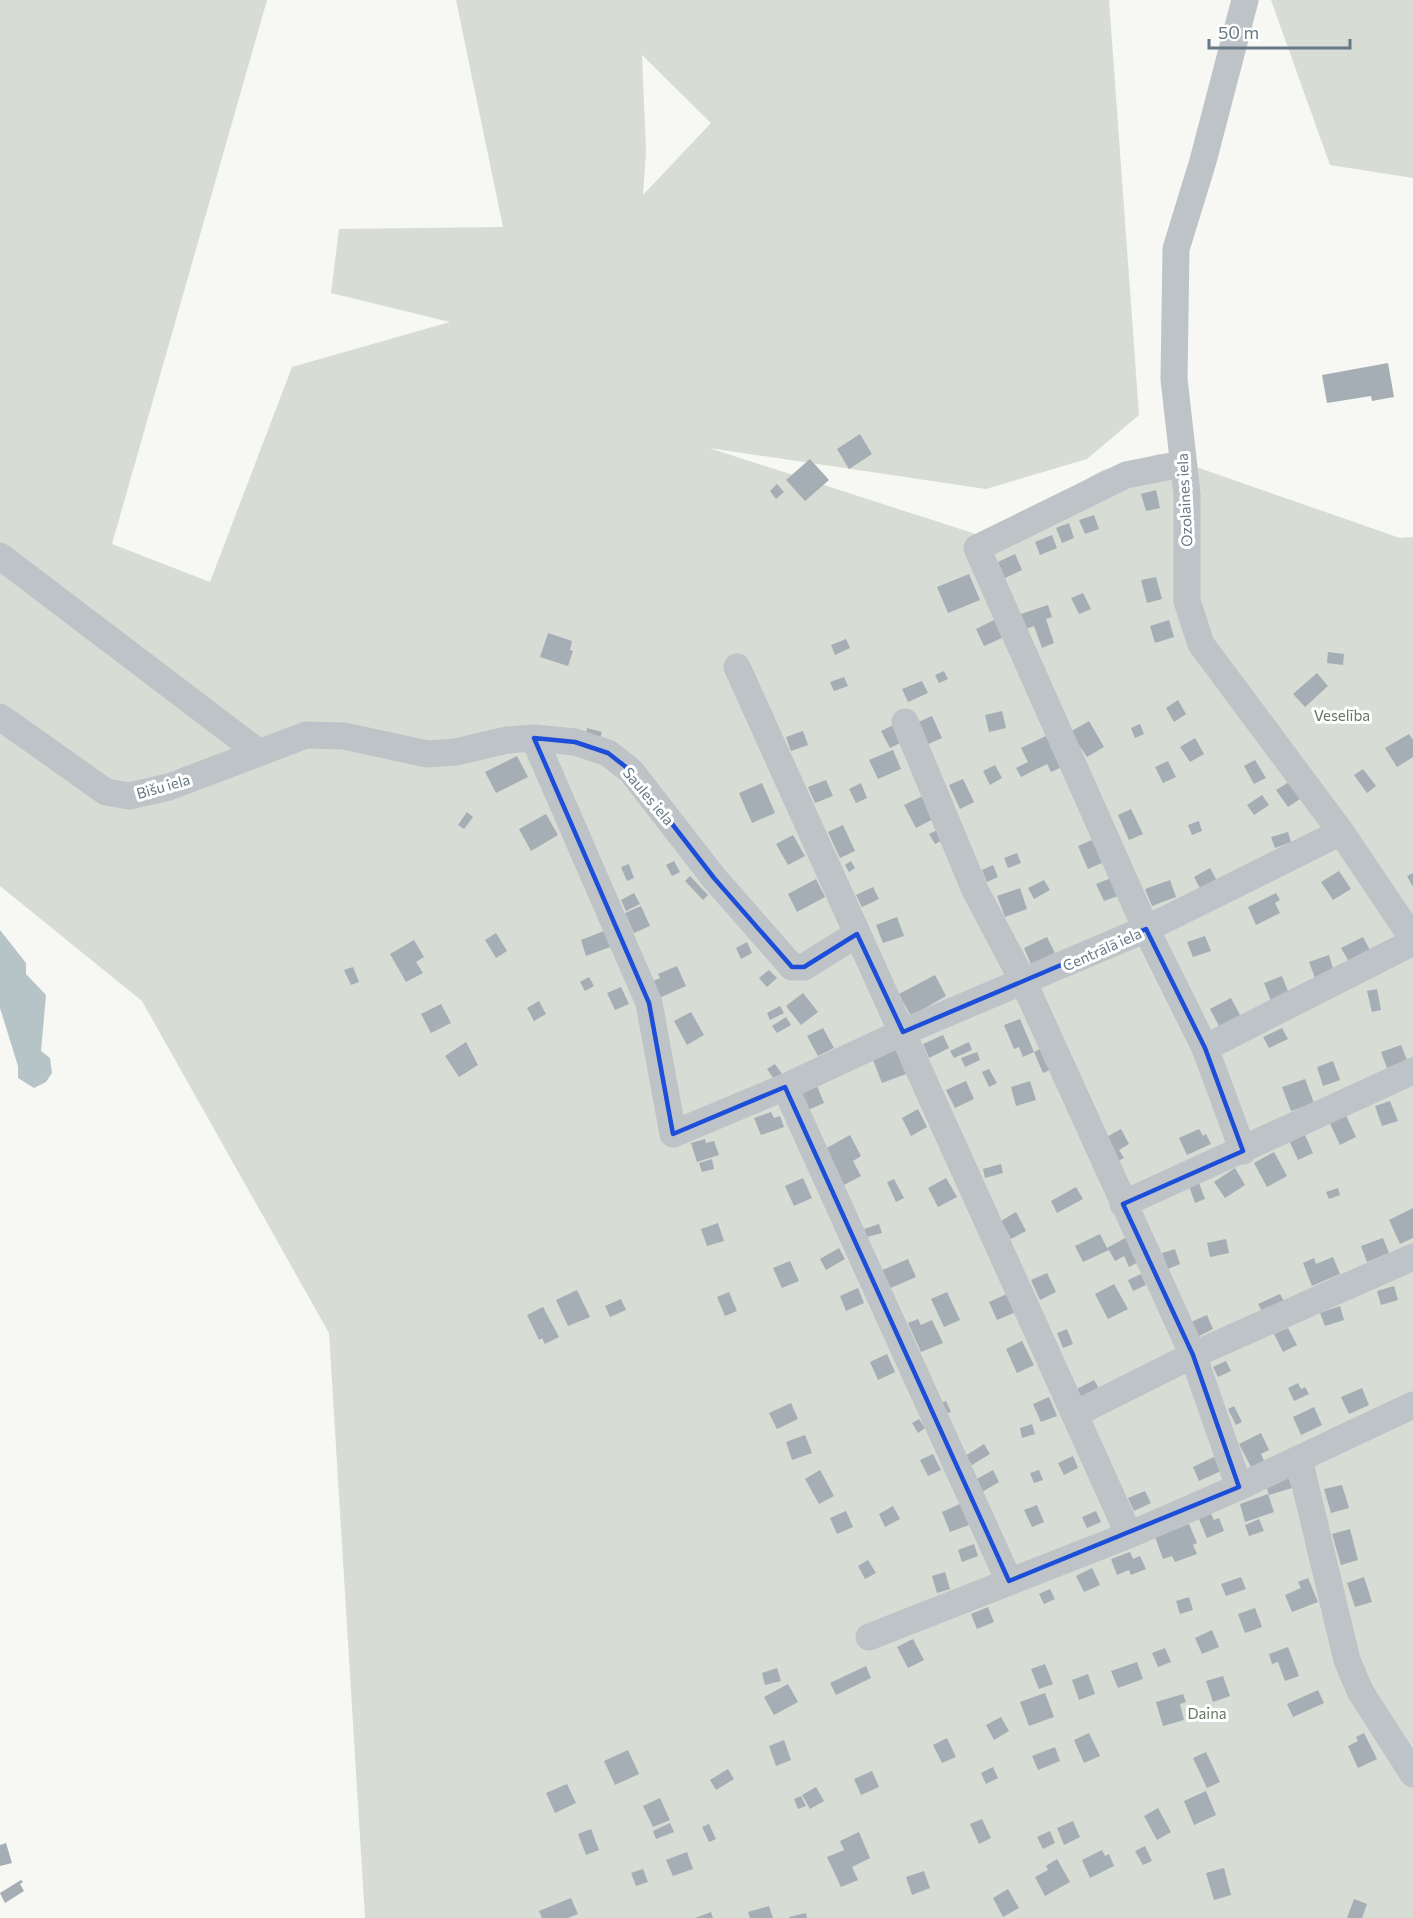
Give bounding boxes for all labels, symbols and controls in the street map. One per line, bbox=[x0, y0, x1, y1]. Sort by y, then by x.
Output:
scale bar bbox=[1209, 12, 1350, 50]
text: 50 m bbox=[1218, 21, 1259, 43]
street label: Ozolaines iela bbox=[1173, 453, 1195, 547]
park label: Veselība bbox=[1314, 706, 1370, 724]
street label: Saules iela bbox=[620, 763, 678, 829]
street label: Bišu iela bbox=[134, 770, 192, 802]
street label: Centrālā iela bbox=[1060, 924, 1144, 974]
park label: Daina bbox=[1187, 1704, 1227, 1722]

